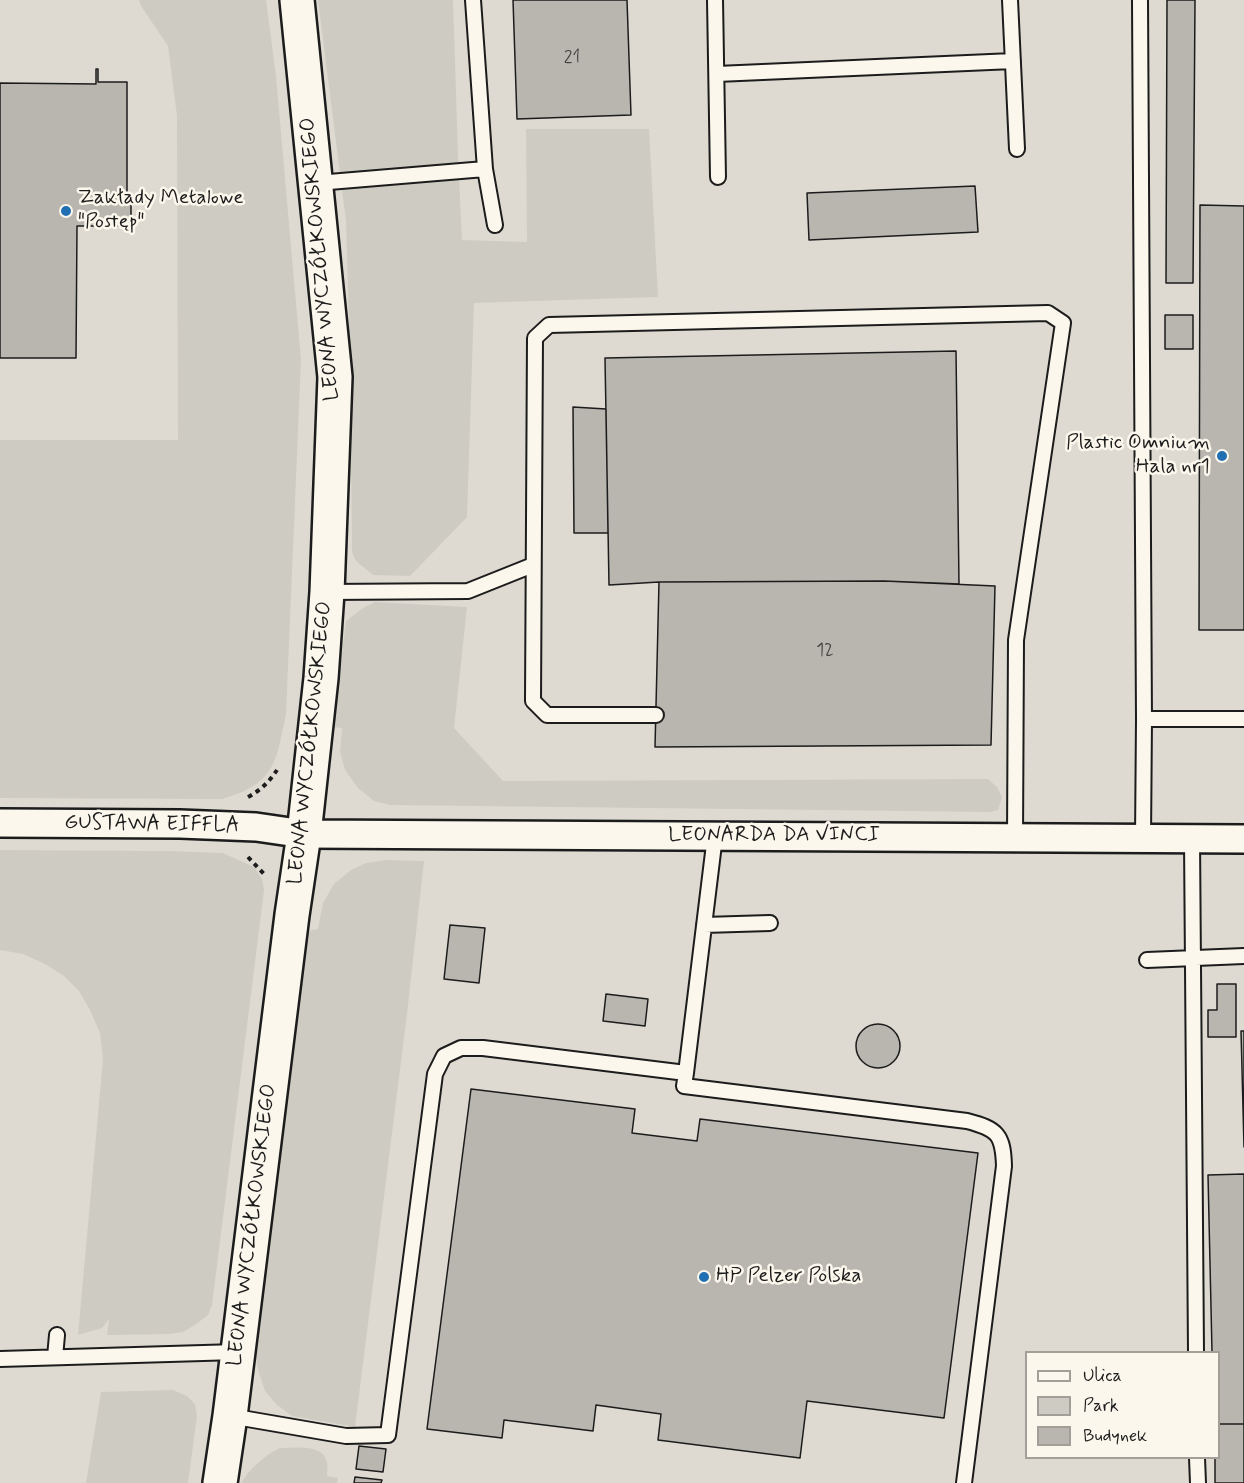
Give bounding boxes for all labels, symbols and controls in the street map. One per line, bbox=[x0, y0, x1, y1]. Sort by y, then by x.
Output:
house number: 21 bbox=[564, 47, 580, 69]
street label: LEONA WYCZÓŁKOWSKIEGO bbox=[296, 116, 346, 402]
place label: Zakłady Metalowe "Postęp" bbox=[78, 186, 244, 236]
marker: Zakłady Metalowe "Postęp" bbox=[59, 204, 73, 218]
place label: Plastic Omnium Hala nr1 bbox=[1066, 431, 1210, 481]
marker: Plastic Omnium Hala nr1 bbox=[1215, 449, 1229, 463]
street label: LEONA WYCZÓŁKOWSKIEGO bbox=[284, 600, 338, 886]
house number: 12 bbox=[816, 640, 834, 662]
street label: GUSTAWA EIFFLA bbox=[64, 811, 240, 839]
street label: LEONARDA DA VINCI bbox=[668, 823, 880, 849]
street label: LEONA WYCZÓŁKOWSKIEGO bbox=[223, 1082, 283, 1368]
place label: HP Pelzer Polska bbox=[716, 1264, 862, 1290]
marker: HP Pelzer Polska bbox=[697, 1270, 711, 1284]
legend bbox=[1025, 1351, 1220, 1459]
text: Ulica bbox=[1083, 1364, 1122, 1388]
text: Park bbox=[1083, 1394, 1119, 1418]
text: Budynek bbox=[1083, 1424, 1147, 1448]

